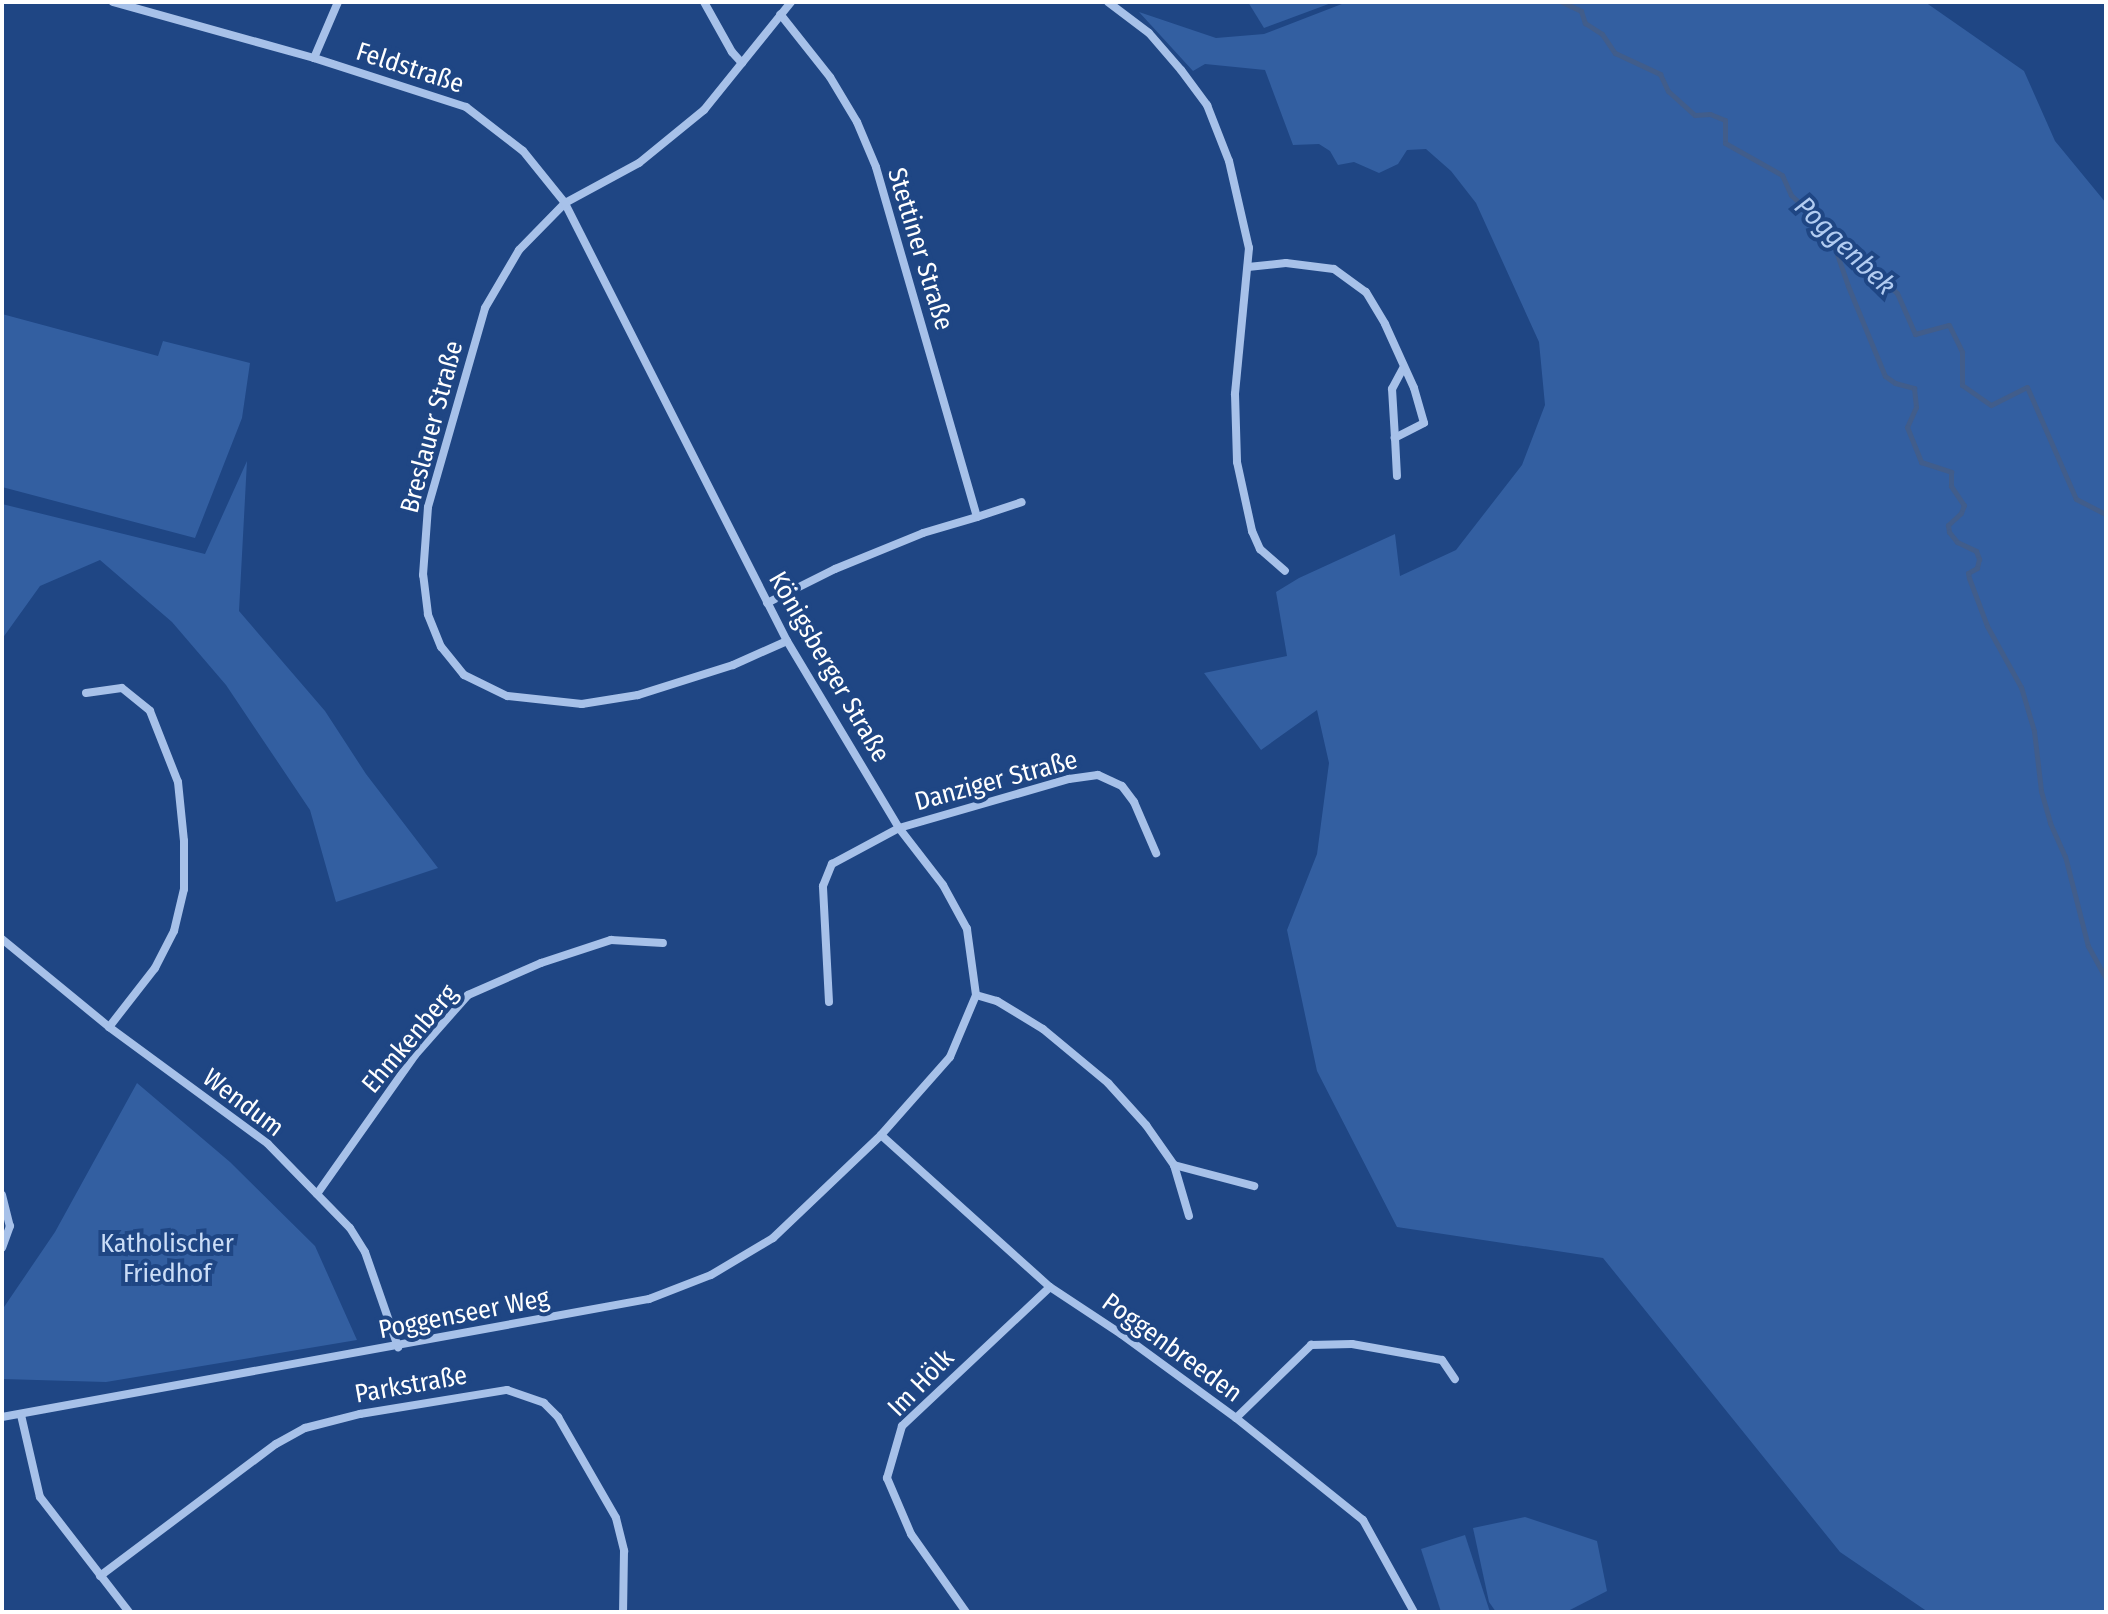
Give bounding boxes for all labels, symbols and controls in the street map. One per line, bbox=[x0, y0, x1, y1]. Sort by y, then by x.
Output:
street label: Feldstraße bbox=[352, 36, 468, 100]
street label: Stettiner Straße bbox=[880, 164, 960, 334]
water label: Poggenbek bbox=[1788, 190, 1902, 302]
street label: Breslauer Straße bbox=[394, 338, 470, 516]
street label: Königsberger Straße bbox=[762, 566, 896, 768]
street label: Danziger Straße bbox=[911, 744, 1081, 818]
street label: Ehmkenberg bbox=[356, 978, 464, 1100]
street label: Wendum bbox=[196, 1062, 290, 1144]
park label: Katholischer Friedhof bbox=[100, 1228, 234, 1290]
street label: Poggenseer Weg bbox=[376, 1282, 552, 1346]
street label: Poggenbreeden bbox=[1096, 1287, 1248, 1409]
street label: Im Hölk bbox=[882, 1343, 960, 1423]
street label: Parkstraße bbox=[352, 1360, 470, 1410]

